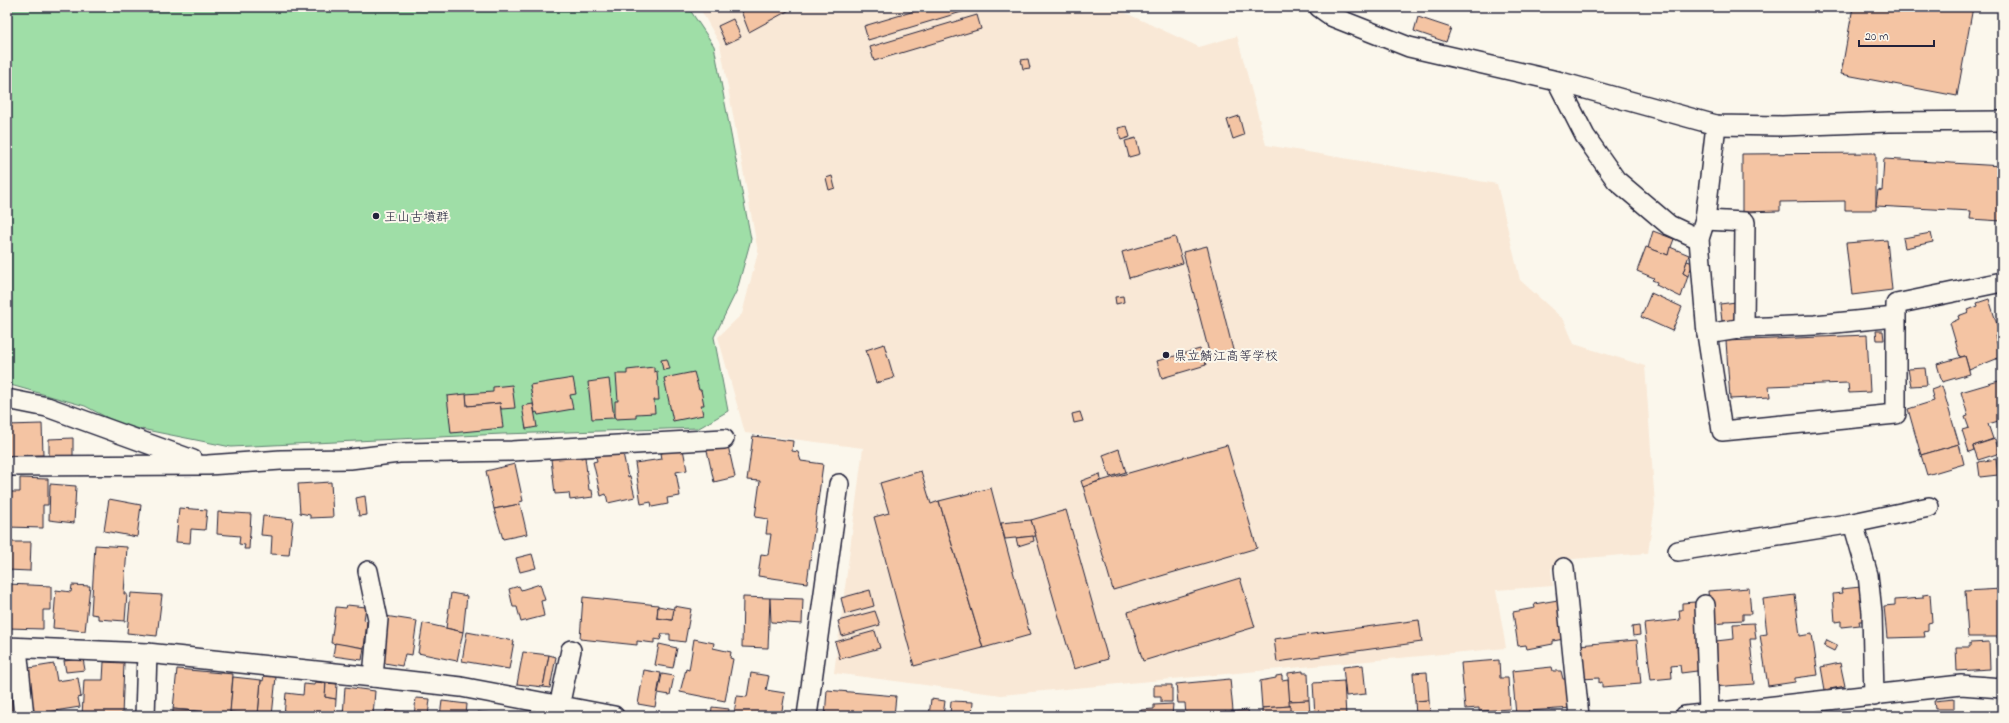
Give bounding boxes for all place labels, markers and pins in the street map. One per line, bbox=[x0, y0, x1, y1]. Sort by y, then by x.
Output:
place label: 王山古墳群 bbox=[384, 208, 449, 227]
marker: 王山古墳群 bbox=[371, 211, 381, 221]
place label: 県立鯖江高等学校 bbox=[1174, 347, 1278, 366]
marker: 県立鯖江高等学校 bbox=[1161, 350, 1171, 360]

